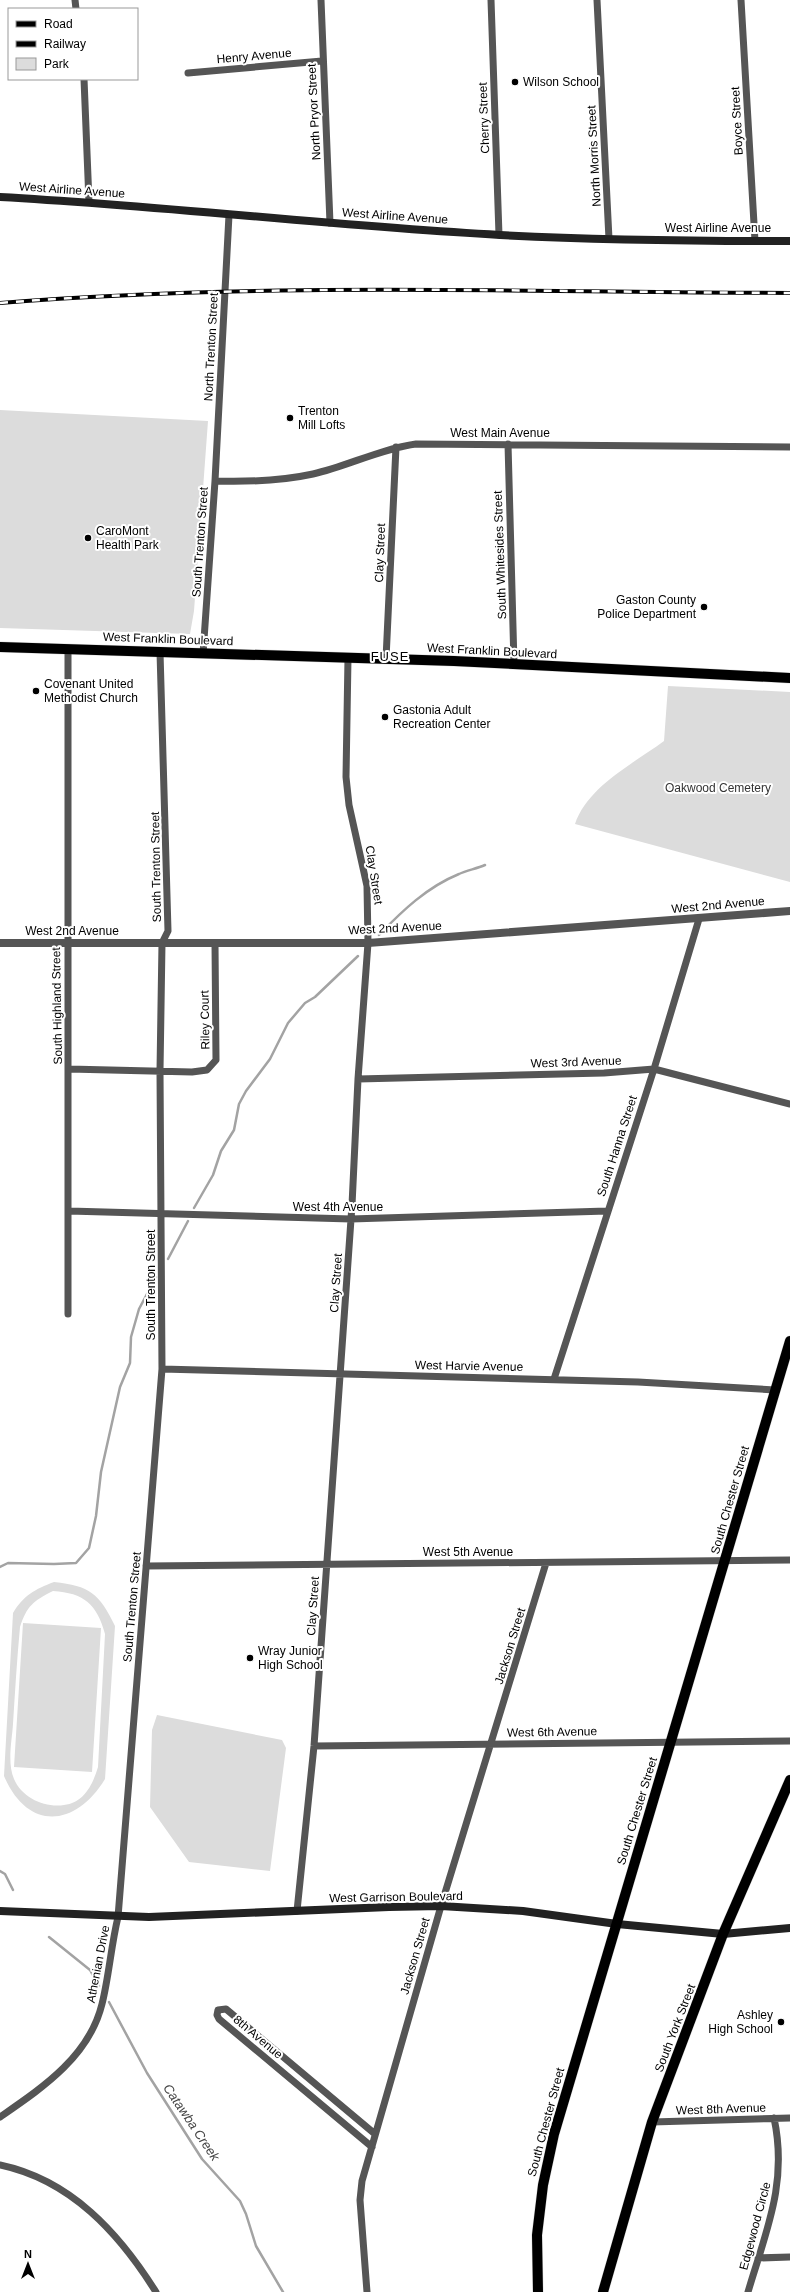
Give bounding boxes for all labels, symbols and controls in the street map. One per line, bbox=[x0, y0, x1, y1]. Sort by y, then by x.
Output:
legend bbox=[8, 8, 138, 80]
text: Road bbox=[44, 17, 73, 31]
text: Railway bbox=[44, 37, 86, 51]
street label: Henry Avenue bbox=[216, 46, 292, 66]
text: Park bbox=[44, 57, 70, 71]
street label: North Pryor Street bbox=[304, 63, 324, 161]
place label: Wilson School bbox=[523, 75, 599, 89]
marker: Wilson School bbox=[510, 77, 520, 87]
street label: Cherry Street bbox=[476, 81, 492, 154]
street label: Boyce Street bbox=[728, 86, 746, 156]
street label: North Morris Street bbox=[584, 104, 604, 207]
street label: West Airline Avenue bbox=[18, 179, 126, 201]
street label: West Airline Avenue bbox=[341, 205, 449, 227]
street label: West Airline Avenue bbox=[665, 221, 771, 235]
street label: North Trenton Street bbox=[201, 292, 221, 402]
place label: Trenton Mill Lofts bbox=[298, 404, 345, 432]
marker: Trenton Mill Lofts bbox=[285, 413, 295, 423]
street label: West Main Avenue bbox=[450, 426, 550, 440]
street label: South Trenton Street bbox=[189, 486, 211, 598]
street label: South Whitesides Street bbox=[491, 490, 509, 620]
street label: Clay Street bbox=[372, 522, 388, 583]
place label: CaroMont Health Park bbox=[96, 524, 160, 552]
marker: CaroMont Health Park bbox=[83, 533, 93, 543]
place label: Gaston County Police Department bbox=[597, 593, 697, 621]
marker: Gaston County Police Department bbox=[699, 602, 709, 612]
street label: West Franklin Boulevard bbox=[103, 630, 233, 648]
street label: West Franklin Boulevard bbox=[426, 641, 558, 661]
district label: FUSE bbox=[371, 649, 409, 664]
place label: Covenant United Methodist Church bbox=[44, 677, 138, 705]
marker: Covenant United Methodist Church bbox=[31, 686, 41, 696]
place label: Gastonia Adult Recreation Center bbox=[393, 703, 490, 731]
marker: Gastonia Adult Recreation Center bbox=[380, 712, 390, 722]
park label: Oakwood Cemetery bbox=[665, 781, 771, 795]
street label: South Trenton Street bbox=[148, 811, 164, 922]
street label: Clay Street bbox=[362, 845, 386, 906]
street label: West 2nd Avenue bbox=[671, 894, 766, 916]
street label: West 2nd Avenue bbox=[348, 919, 442, 937]
street label: West 2nd Avenue bbox=[25, 924, 119, 938]
street label: South Highland Street bbox=[49, 947, 65, 1065]
street label: Riley Court bbox=[197, 990, 213, 1050]
street label: West 3rd Avenue bbox=[530, 1053, 622, 1071]
street label: South Hanna Street bbox=[594, 1093, 640, 1198]
street label: West 4th Avenue bbox=[293, 1200, 383, 1214]
street label: South Trenton Street bbox=[144, 1229, 158, 1340]
street label: Clay Street bbox=[327, 1252, 345, 1313]
street label: West Harvie Avenue bbox=[415, 1358, 524, 1374]
street label: South Chester Street bbox=[708, 1444, 752, 1556]
street label: West 5th Avenue bbox=[423, 1545, 513, 1559]
street label: South Trenton Street bbox=[120, 1551, 144, 1663]
street label: Clay Street bbox=[304, 1575, 322, 1636]
street label: Jackson Street bbox=[492, 1605, 528, 1686]
place label: Wray Junior High School bbox=[258, 1644, 323, 1672]
marker: Wray Junior High School bbox=[245, 1653, 255, 1663]
street label: West 6th Avenue bbox=[507, 1724, 598, 1740]
street label: South Chester Street bbox=[614, 1755, 660, 1867]
street label: West Garrison Boulevard bbox=[329, 1889, 463, 1905]
street label: Jackson Street bbox=[397, 1915, 433, 1996]
street label: Athenian Drive bbox=[84, 1924, 112, 2004]
street label: South York Street bbox=[652, 1981, 699, 2074]
place label: Ashley High School bbox=[708, 2008, 773, 2036]
street label: 8th Avenue bbox=[231, 2012, 286, 2062]
marker: Ashley High School bbox=[776, 2017, 786, 2027]
street label: South Chester Street bbox=[525, 2065, 567, 2178]
water label: Catawba Creek bbox=[160, 2081, 224, 2165]
street label: West 8th Avenue bbox=[676, 2100, 767, 2118]
street label: Edgewood Circle bbox=[736, 2180, 774, 2272]
north arrow bbox=[8, 2244, 48, 2284]
text: N bbox=[24, 2248, 32, 2260]

